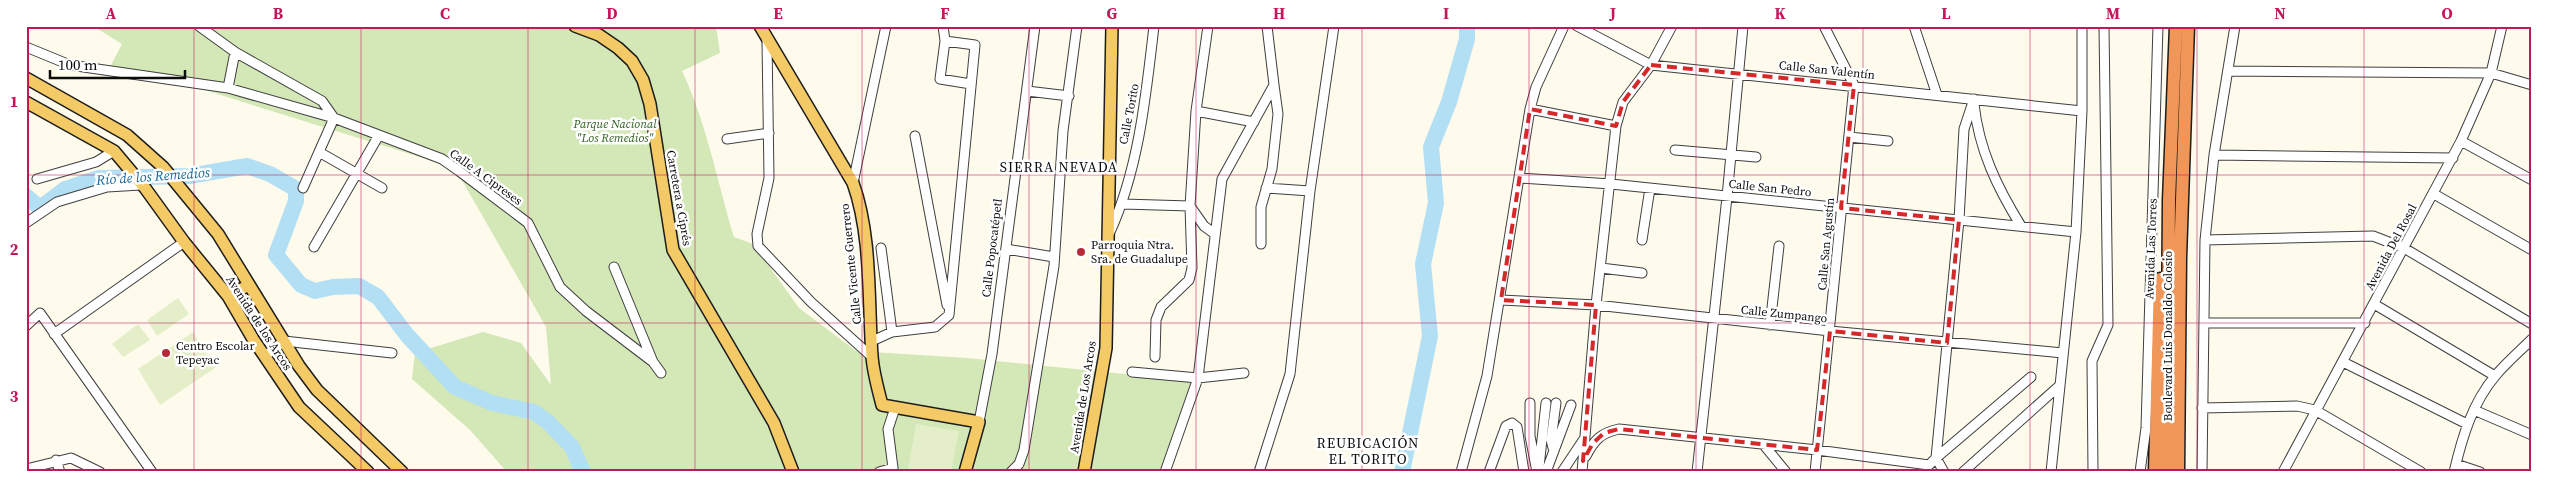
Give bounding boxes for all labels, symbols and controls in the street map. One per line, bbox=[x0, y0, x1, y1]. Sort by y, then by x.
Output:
text: A bbox=[106, 2, 117, 24]
text: B bbox=[273, 2, 284, 24]
text: C bbox=[440, 2, 450, 24]
text: D bbox=[606, 2, 618, 24]
text: E bbox=[773, 2, 783, 24]
text: F bbox=[940, 2, 950, 24]
text: G bbox=[1107, 2, 1118, 24]
text: H bbox=[1273, 2, 1285, 24]
text: I bbox=[1443, 2, 1449, 24]
text: J bbox=[1609, 2, 1616, 24]
text: K bbox=[1774, 2, 1786, 24]
text: L bbox=[1941, 2, 1951, 24]
text: M bbox=[2106, 2, 2120, 24]
text: N bbox=[2274, 2, 2286, 24]
text: O bbox=[2441, 2, 2453, 24]
scale bar bbox=[50, 48, 185, 80]
text: 100 m bbox=[58, 54, 98, 75]
street label: Calle San Valentín bbox=[1778, 57, 1876, 83]
street label: Calle Torito bbox=[1115, 82, 1143, 146]
text: 1 bbox=[10, 90, 18, 112]
park label: Parque Nacional "Los Remedios" bbox=[572, 116, 657, 146]
street label: Calle A Cipreses bbox=[446, 145, 526, 209]
street label: Carretera a Ciprés bbox=[663, 149, 695, 247]
district label: SIERRA NEVADA bbox=[1000, 157, 1118, 177]
water label: Río de los Remedios bbox=[95, 162, 211, 190]
street label: Calle San Pedro bbox=[1728, 176, 1813, 200]
street label: Calle Popocatépetl bbox=[978, 197, 1006, 298]
street label: Calle San Agustín bbox=[1814, 197, 1838, 291]
street label: Avenida Las Torres bbox=[2141, 198, 2161, 300]
street label: Avenida Del Rosal bbox=[2361, 201, 2421, 293]
street label: Calle Vicente Guerrero bbox=[837, 202, 865, 325]
place label: Parroquia Ntra. Sra. de Guadalupe bbox=[1091, 237, 1188, 267]
text: 2 bbox=[10, 238, 19, 260]
marker: Parroquia Ntra. Sra. de Guadalupe bbox=[1075, 246, 1087, 258]
street label: Boulevard Luis Donaldo Colosio bbox=[2160, 250, 2176, 421]
street label: Avenida de los Arcos bbox=[222, 272, 296, 374]
street label: Calle Zumpango bbox=[1740, 302, 1828, 327]
place label: Centro Escolar Tepeyac bbox=[176, 338, 255, 368]
street label: Avenida de Los Arcos bbox=[1066, 340, 1100, 454]
marker: Centro Escolar Tepeyac bbox=[160, 347, 172, 359]
text: 3 bbox=[10, 385, 19, 407]
district label: REUBICACIÓN EL TORITO bbox=[1317, 433, 1419, 469]

